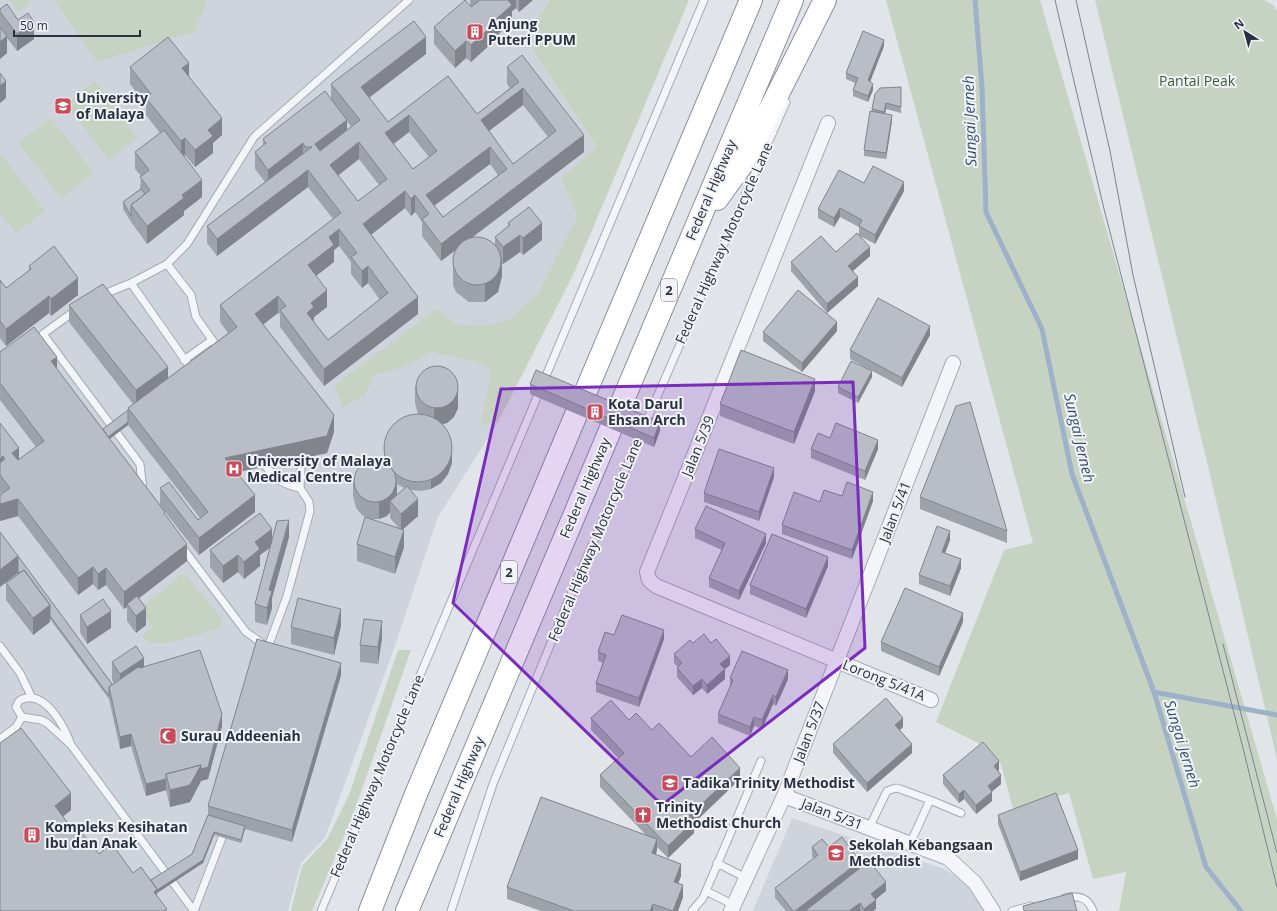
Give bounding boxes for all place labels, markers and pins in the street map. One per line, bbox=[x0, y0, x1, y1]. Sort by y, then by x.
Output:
place label: Anjung Puteri PPUM bbox=[488, 14, 576, 49]
building icon: Anjung Puteri PPUM bbox=[465, 22, 485, 42]
place label: University of Malaya bbox=[76, 88, 148, 123]
school or university icon: University of Malaya bbox=[53, 96, 73, 116]
place label: Kota Darul Ehsan Arch bbox=[608, 394, 686, 429]
building icon: Kota Darul Ehsan Arch bbox=[585, 402, 605, 422]
place label: University of Malaya Medical Centre bbox=[247, 451, 391, 486]
hospital icon: University of Malaya Medical Centre bbox=[224, 459, 244, 479]
mosque icon: Surau Addeeniah bbox=[158, 726, 178, 746]
place label: Surau Addeeniah bbox=[181, 726, 301, 745]
school or university icon: Tadika Trinity Methodist bbox=[660, 773, 680, 793]
place label: Tadika Trinity Methodist bbox=[683, 773, 855, 792]
place label: Trinity Methodist Church bbox=[656, 797, 781, 832]
church icon: Trinity Methodist Church bbox=[633, 805, 653, 825]
place label: Kompleks Kesihatan Ibu dan Anak bbox=[45, 817, 188, 852]
building icon: Kompleks Kesihatan Ibu dan Anak bbox=[22, 825, 42, 845]
place label: Sekolah Kebangsaan Methodist bbox=[849, 835, 993, 870]
school or university icon: Sekolah Kebangsaan Methodist bbox=[826, 843, 846, 863]

